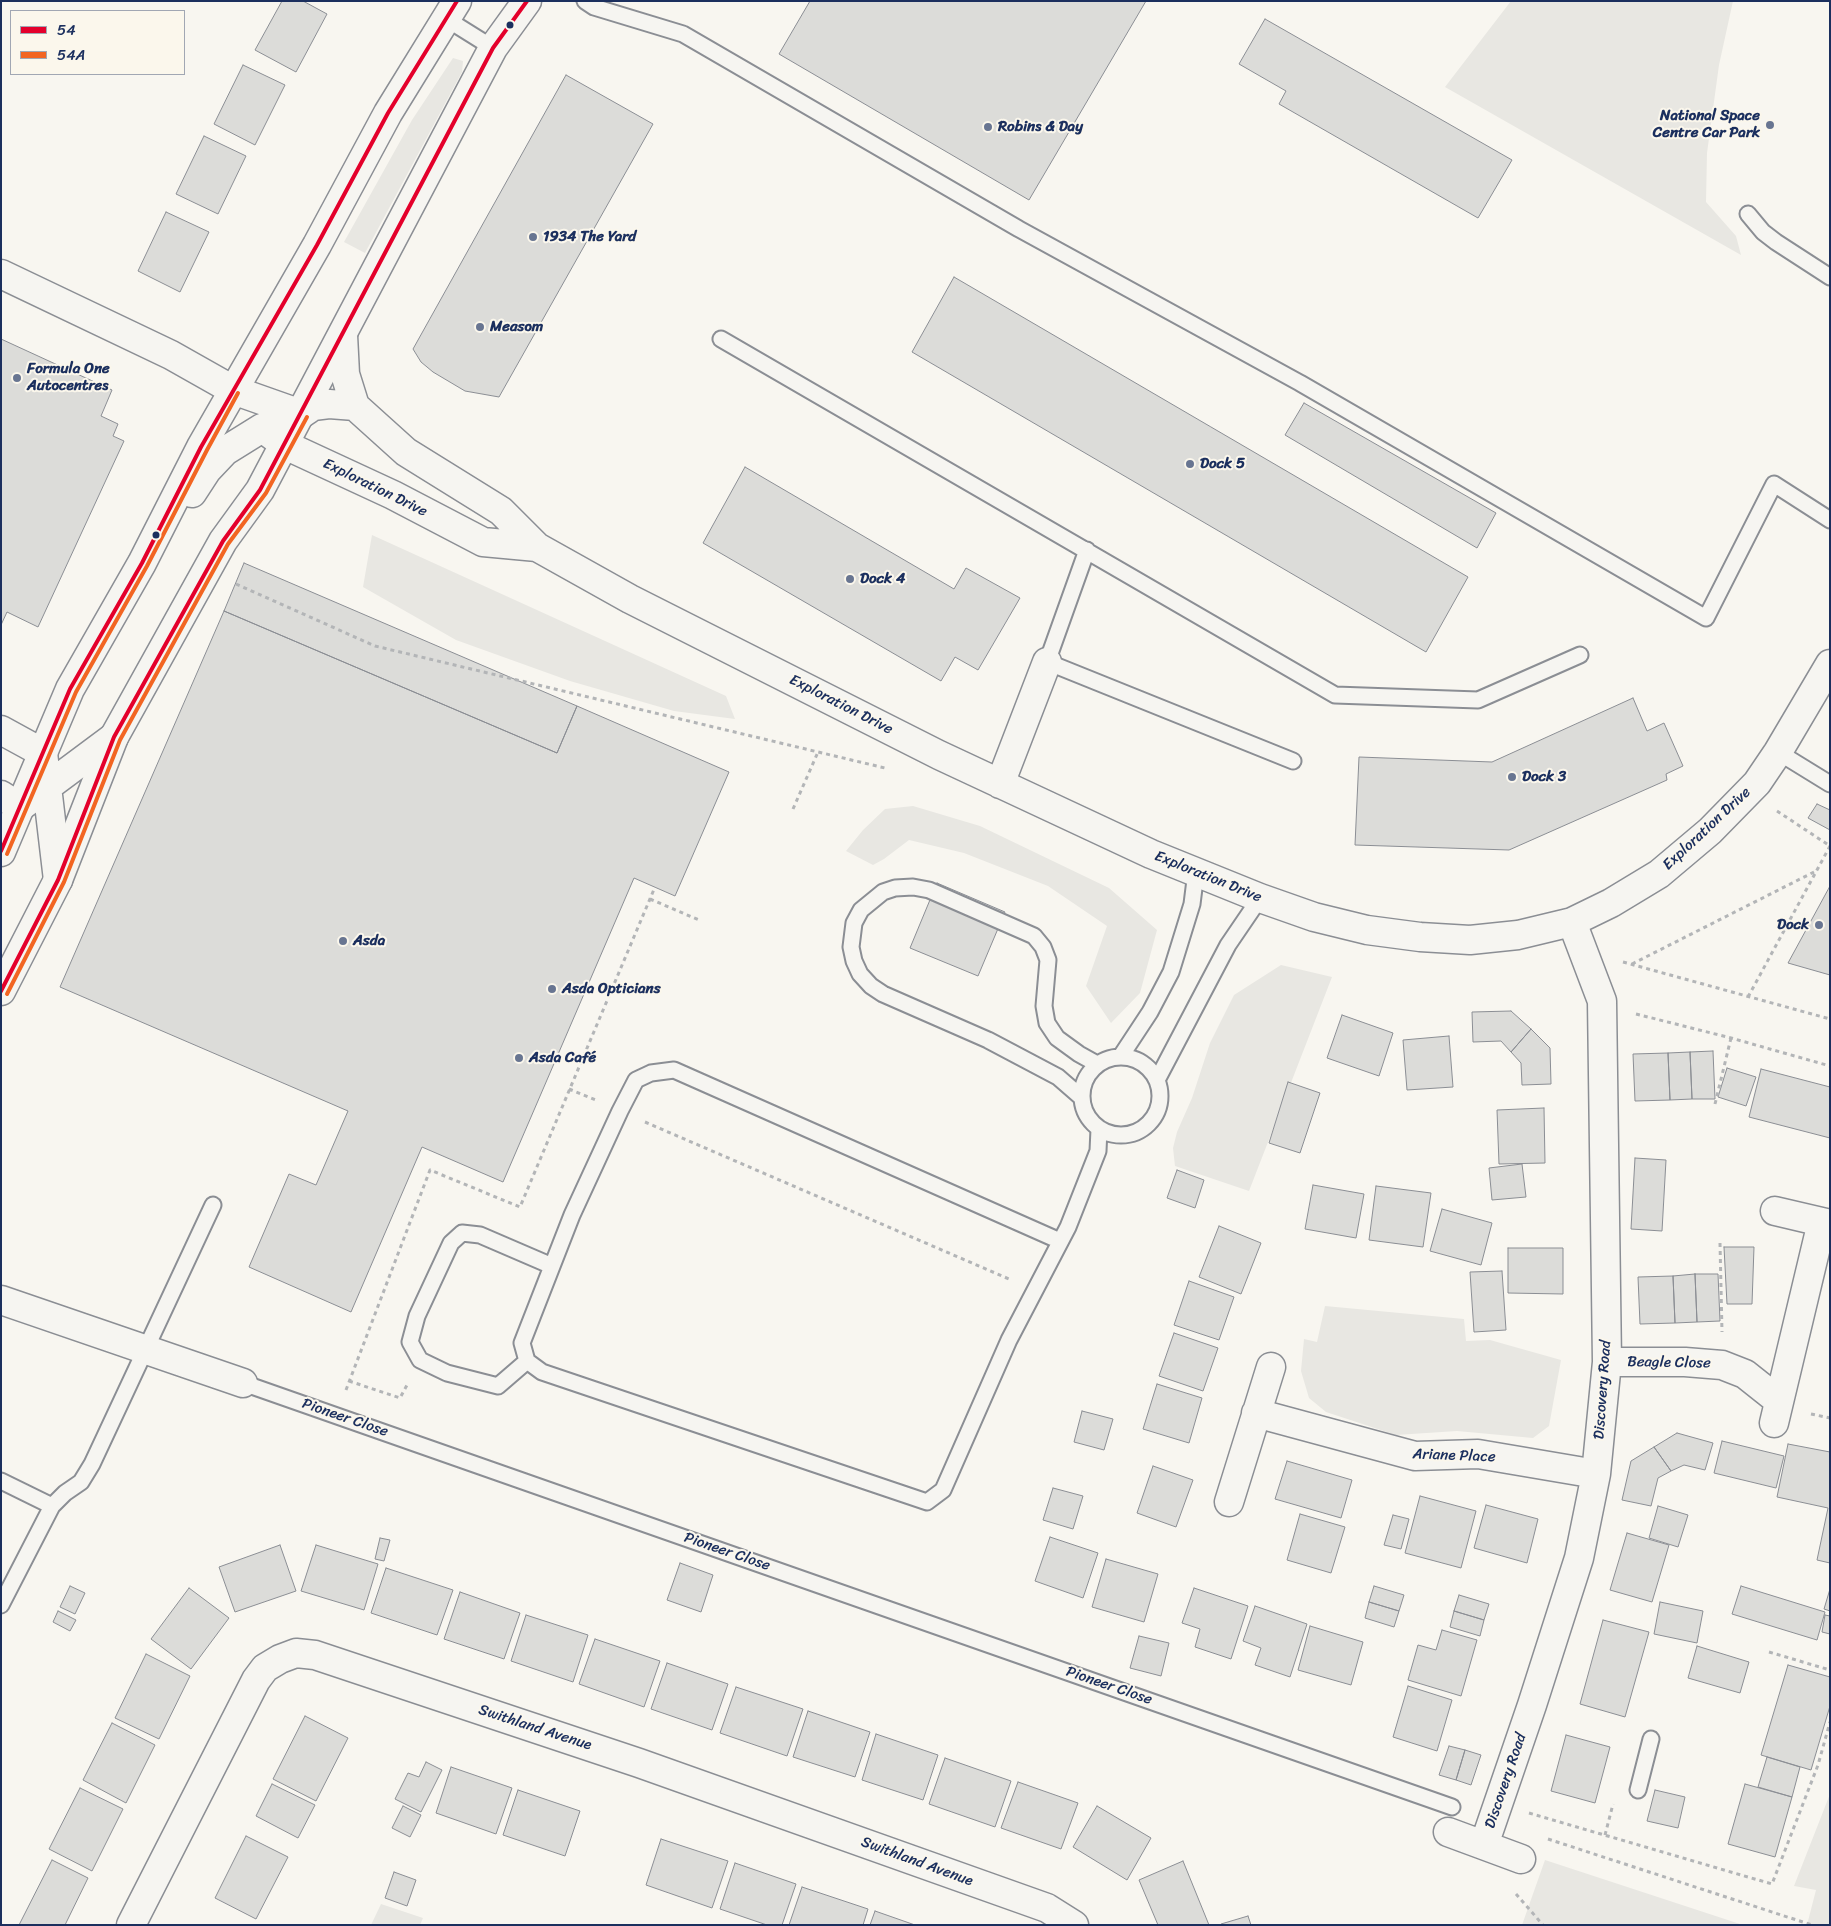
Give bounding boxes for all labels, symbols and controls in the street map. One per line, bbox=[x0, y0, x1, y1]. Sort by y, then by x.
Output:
legend bbox=[10, 10, 185, 75]
text: 54 bbox=[57, 17, 76, 43]
unlabelled marker bbox=[505, 20, 515, 30]
text: 54A bbox=[57, 42, 85, 68]
place label: National Space Centre Car Park bbox=[1653, 107, 1760, 142]
place label: Robins & Day bbox=[998, 118, 1083, 136]
marker: National Space Centre Car Park bbox=[1764, 119, 1776, 131]
marker: Robins & Day bbox=[982, 121, 994, 133]
place label: 1934 The Yard bbox=[543, 228, 636, 246]
marker: 1934 The Yard bbox=[527, 231, 539, 243]
place label: Measom bbox=[490, 318, 543, 336]
marker: Measom bbox=[474, 321, 486, 333]
place label: Formula One Autocentres bbox=[27, 360, 110, 395]
marker: Formula One Autocentres bbox=[11, 372, 23, 384]
street label: Exploration Drive bbox=[320, 455, 430, 521]
place label: Dock 5 bbox=[1200, 455, 1245, 473]
marker: Dock 5 bbox=[1184, 458, 1196, 470]
unlabelled marker bbox=[151, 530, 161, 540]
place label: Dock 4 bbox=[860, 570, 905, 588]
marker: Dock 4 bbox=[844, 573, 856, 585]
street label: Exploration Drive bbox=[786, 671, 896, 739]
place label: Dock 3 bbox=[1522, 768, 1566, 786]
marker: Dock 3 bbox=[1506, 771, 1518, 783]
street label: Exploration Drive bbox=[1659, 784, 1755, 874]
street label: Exploration Drive bbox=[1152, 847, 1264, 907]
place label: Dock bbox=[1777, 916, 1809, 934]
marker: Dock bbox=[1813, 919, 1825, 931]
place label: Asda bbox=[353, 932, 385, 950]
marker: Asda bbox=[337, 935, 349, 947]
place label: Asda Opticians bbox=[562, 980, 661, 998]
marker: Asda Opticians bbox=[546, 983, 558, 995]
place label: Asda Café bbox=[529, 1049, 596, 1067]
marker: Asda Café bbox=[513, 1052, 525, 1064]
street label: Discovery Road bbox=[1591, 1340, 1615, 1440]
street label: Beagle Close bbox=[1627, 1353, 1711, 1373]
street label: Pioneer Close bbox=[300, 1395, 390, 1441]
street label: Ariane Place bbox=[1412, 1446, 1496, 1466]
street label: Pioneer Close bbox=[682, 1529, 772, 1575]
street label: Pioneer Close bbox=[1064, 1663, 1154, 1709]
street label: Swithland Avenue bbox=[476, 1701, 594, 1755]
street label: Discovery Road bbox=[1481, 1731, 1531, 1831]
street label: Swithland Avenue bbox=[859, 1833, 975, 1891]

